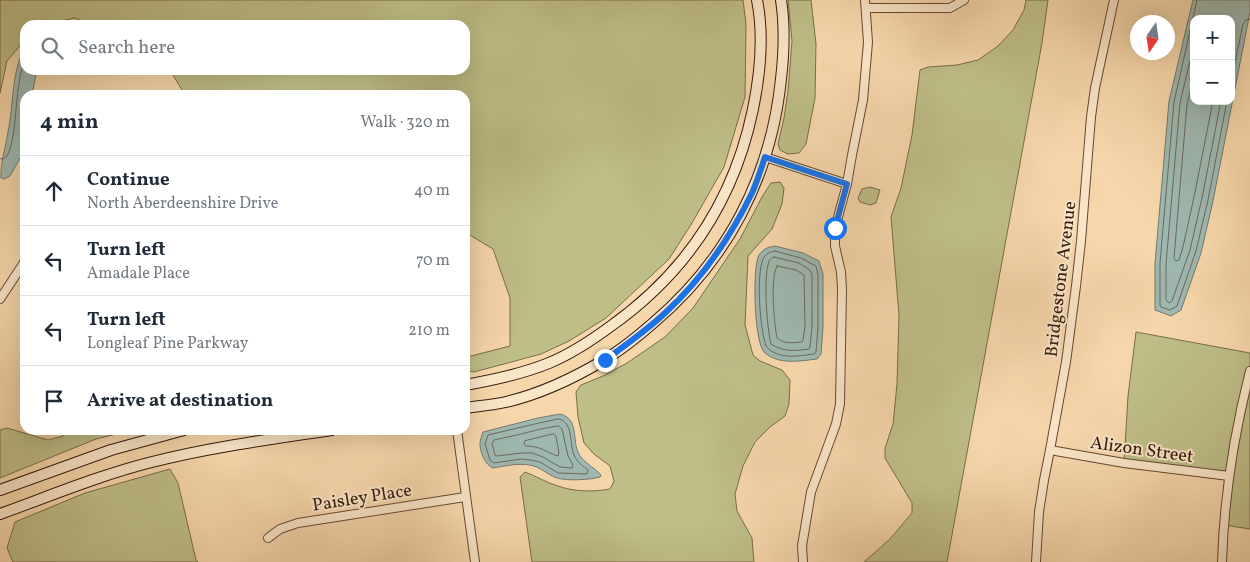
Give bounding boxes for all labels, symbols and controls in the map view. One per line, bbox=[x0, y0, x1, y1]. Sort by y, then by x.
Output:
north arrow bbox=[1130, 15, 1175, 60]
map controls bbox=[1190, 15, 1235, 105]
button: + bbox=[1190, 15, 1235, 60]
search box bbox=[20, 20, 470, 75]
icon: search bbox=[38, 34, 66, 62]
text: Search here bbox=[78, 35, 175, 61]
button: − bbox=[1190, 60, 1235, 105]
text: 4 min bbox=[40, 108, 99, 137]
text: Walk · 320 m bbox=[360, 112, 450, 134]
text: Continue bbox=[87, 167, 170, 193]
icon: ahead bbox=[40, 177, 68, 205]
text: 40 m bbox=[414, 180, 450, 202]
text: North Aberdeenshire Drive bbox=[87, 193, 278, 215]
street label: Bridgestone Avenue bbox=[1040, 200, 1083, 359]
route start bbox=[824, 217, 847, 240]
text: Turn left bbox=[87, 237, 166, 263]
icon: left bbox=[40, 247, 68, 275]
text: 70 m bbox=[416, 250, 450, 272]
text: Amadale Place bbox=[87, 263, 190, 285]
text: Turn left bbox=[87, 307, 166, 333]
icon: left bbox=[40, 317, 68, 345]
text: 210 m bbox=[408, 320, 450, 342]
text: Longleaf Pine Parkway bbox=[87, 333, 248, 355]
route end bbox=[594, 349, 617, 372]
icon: arrive bbox=[40, 387, 68, 415]
text: Arrive at destination bbox=[87, 388, 273, 414]
street label: Alizon Street bbox=[1089, 431, 1195, 470]
street label: Paisley Place bbox=[311, 478, 414, 519]

